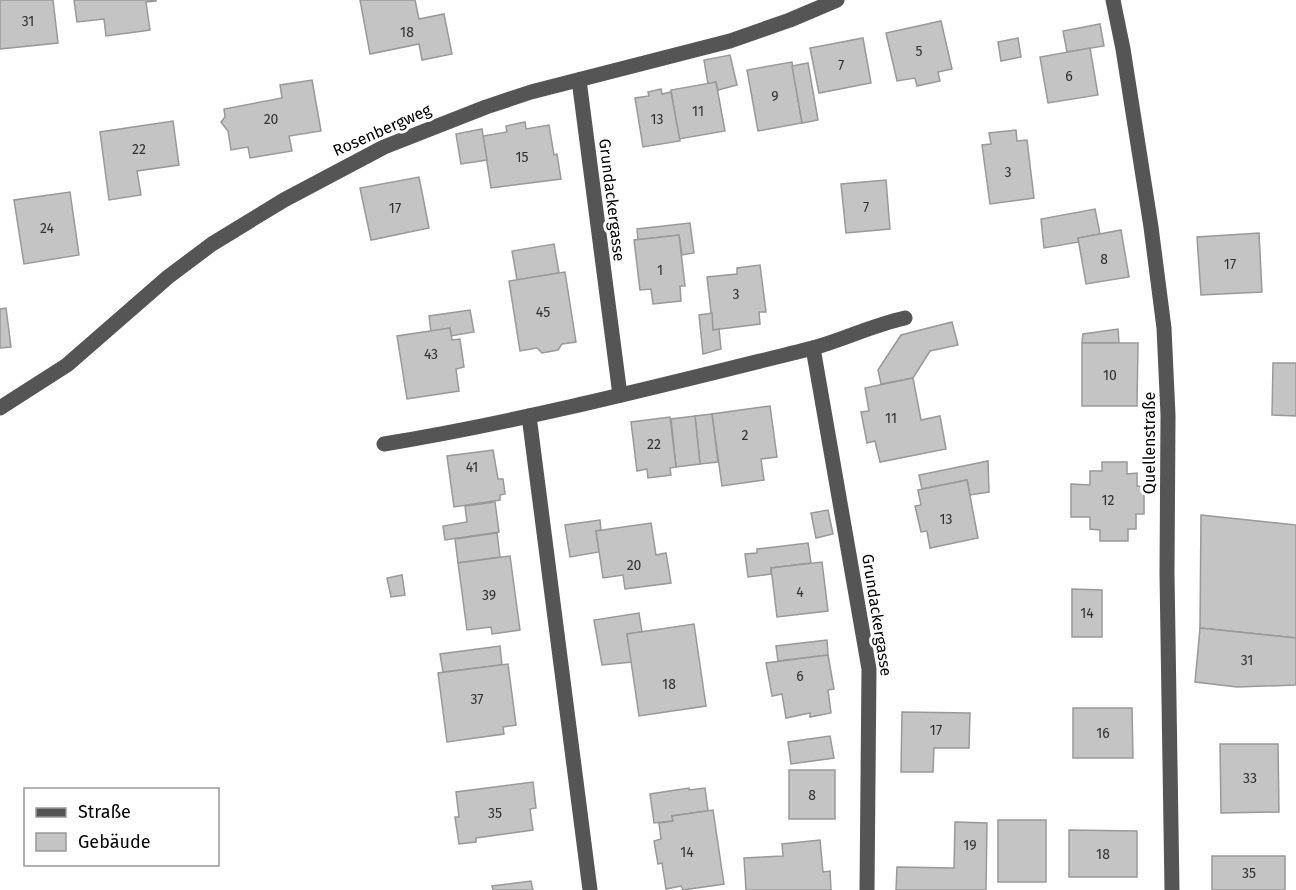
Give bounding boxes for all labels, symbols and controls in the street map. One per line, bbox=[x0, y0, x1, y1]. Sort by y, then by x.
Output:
house number: 31 bbox=[22, 13, 34, 30]
house number: 18 bbox=[400, 24, 414, 41]
house number: 5 bbox=[915, 43, 923, 60]
house number: 7 bbox=[838, 57, 844, 74]
house number: 6 bbox=[1065, 68, 1073, 85]
house number: 9 bbox=[771, 88, 779, 105]
street label: Rosenbergweg bbox=[330, 100, 435, 160]
house number: 11 bbox=[692, 103, 704, 120]
house number: 20 bbox=[264, 111, 279, 128]
house number: 13 bbox=[650, 111, 664, 128]
street label: Grundackergasse bbox=[595, 137, 629, 263]
house number: 22 bbox=[132, 141, 146, 158]
house number: 15 bbox=[515, 149, 529, 166]
house number: 3 bbox=[1005, 164, 1012, 181]
house number: 7 bbox=[863, 199, 869, 216]
house number: 17 bbox=[389, 200, 401, 217]
house number: 24 bbox=[40, 220, 55, 237]
house number: 8 bbox=[1100, 251, 1108, 268]
house number: 17 bbox=[1224, 256, 1236, 273]
house number: 1 bbox=[657, 262, 663, 279]
house number: 3 bbox=[733, 286, 740, 303]
house number: 45 bbox=[536, 304, 550, 321]
house number: 43 bbox=[424, 346, 438, 363]
house number: 10 bbox=[1103, 367, 1117, 384]
street label: Quellenstraße bbox=[1140, 392, 1159, 494]
house number: 11 bbox=[885, 410, 897, 427]
house number: 2 bbox=[742, 427, 749, 444]
house number: 22 bbox=[647, 436, 661, 453]
house number: 41 bbox=[466, 459, 478, 476]
house number: 12 bbox=[1102, 492, 1115, 509]
house number: 13 bbox=[939, 511, 953, 528]
street label: Grundackergasse bbox=[858, 552, 896, 678]
house number: 20 bbox=[627, 557, 642, 574]
house number: 4 bbox=[796, 584, 804, 601]
house number: 39 bbox=[482, 587, 496, 604]
house number: 14 bbox=[1080, 605, 1094, 622]
house number: 31 bbox=[1241, 652, 1253, 669]
house number: 6 bbox=[796, 668, 804, 685]
house number: 18 bbox=[662, 676, 676, 693]
house number: 37 bbox=[470, 691, 484, 708]
house number: 17 bbox=[930, 722, 942, 739]
house number: 16 bbox=[1096, 725, 1110, 742]
house number: 33 bbox=[1243, 770, 1257, 787]
house number: 8 bbox=[808, 787, 816, 804]
legend bbox=[24, 788, 219, 866]
text: Straße bbox=[78, 801, 131, 823]
house number: 35 bbox=[488, 805, 502, 822]
text: Gebäude bbox=[78, 831, 151, 853]
house number: 19 bbox=[963, 837, 977, 854]
house number: 14 bbox=[680, 844, 694, 861]
house number: 18 bbox=[1096, 846, 1110, 863]
house number: 35 bbox=[1242, 865, 1256, 882]

